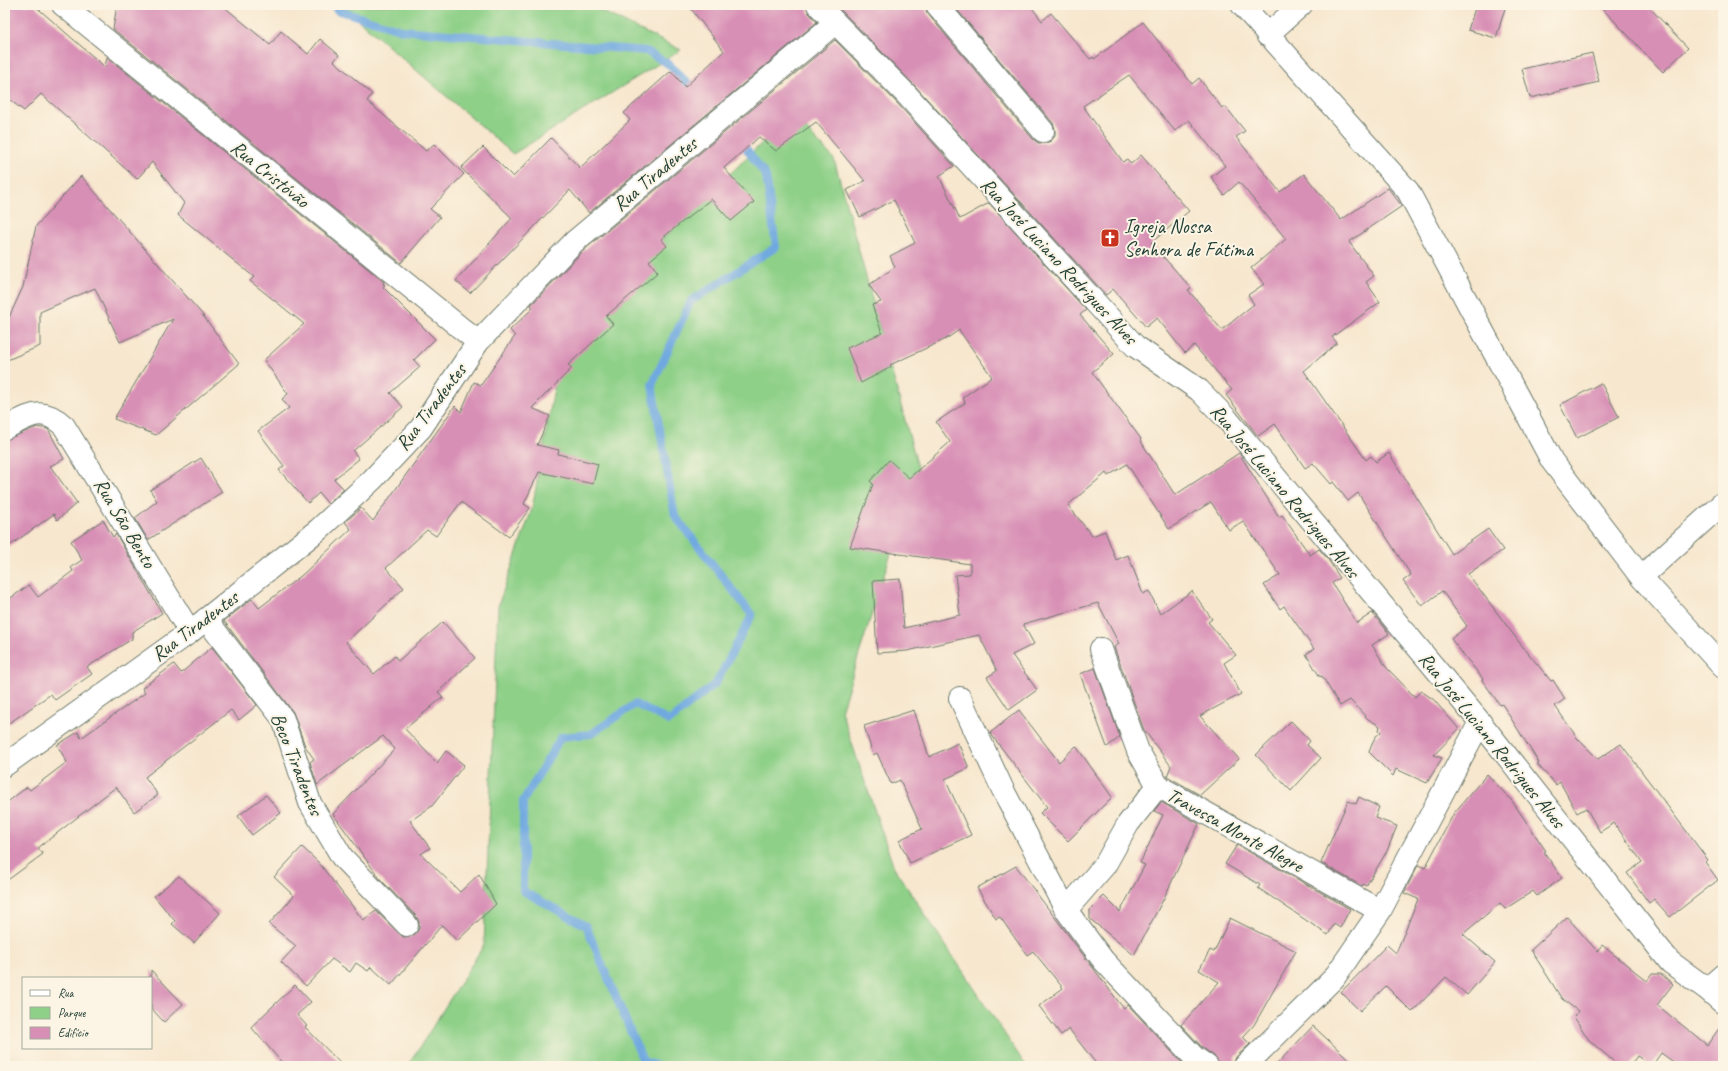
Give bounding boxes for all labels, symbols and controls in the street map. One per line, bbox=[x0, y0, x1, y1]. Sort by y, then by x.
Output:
street label: Rua Tiradentes bbox=[608, 130, 704, 217]
street label: Rua Cristóvão bbox=[226, 135, 315, 214]
street label: Rua José Luciano Rodrigues Alves bbox=[975, 172, 1144, 351]
place label: Igreja Nossa Senhora de Fátima bbox=[1124, 214, 1255, 262]
church icon: Igreja Nossa Senhora de Fátima bbox=[1099, 227, 1121, 249]
street label: Rua Tiradentes bbox=[390, 357, 473, 455]
street label: Rua José Luciano Rodrigues Alves bbox=[1205, 399, 1366, 585]
street label: Rua São Bento bbox=[88, 474, 162, 573]
street label: Rua Tiradentes bbox=[147, 584, 245, 667]
street label: Rua José Luciano Rodrigues Alves bbox=[1413, 647, 1572, 835]
street label: Beco Tiradentes bbox=[265, 709, 330, 821]
street label: Travessa Monte Alegre bbox=[1162, 782, 1309, 879]
legend bbox=[22, 977, 152, 1049]
text: Rua bbox=[58, 985, 75, 1001]
text: Parque bbox=[58, 1005, 87, 1021]
text: Edifício bbox=[58, 1025, 90, 1041]

